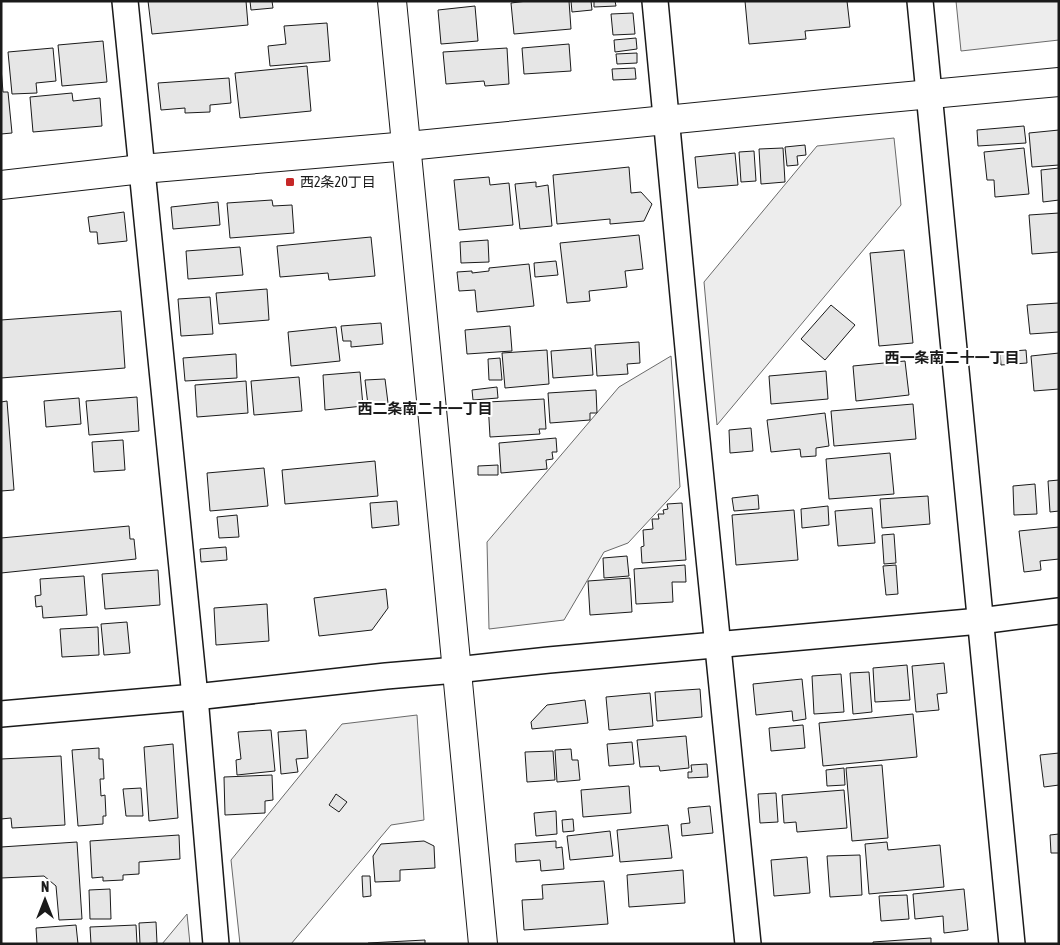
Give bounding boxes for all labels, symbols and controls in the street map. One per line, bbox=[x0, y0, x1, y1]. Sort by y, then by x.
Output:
place label: 西2条20丁目 bbox=[300, 174, 376, 190]
marker: 西2条20丁目 bbox=[284, 176, 296, 188]
district label: 西一条南二十一丁目 bbox=[884, 349, 1020, 366]
district label: 西二条南二十一丁目 bbox=[357, 400, 493, 417]
north arrow bbox=[20, 875, 70, 925]
text: N bbox=[41, 879, 49, 895]

